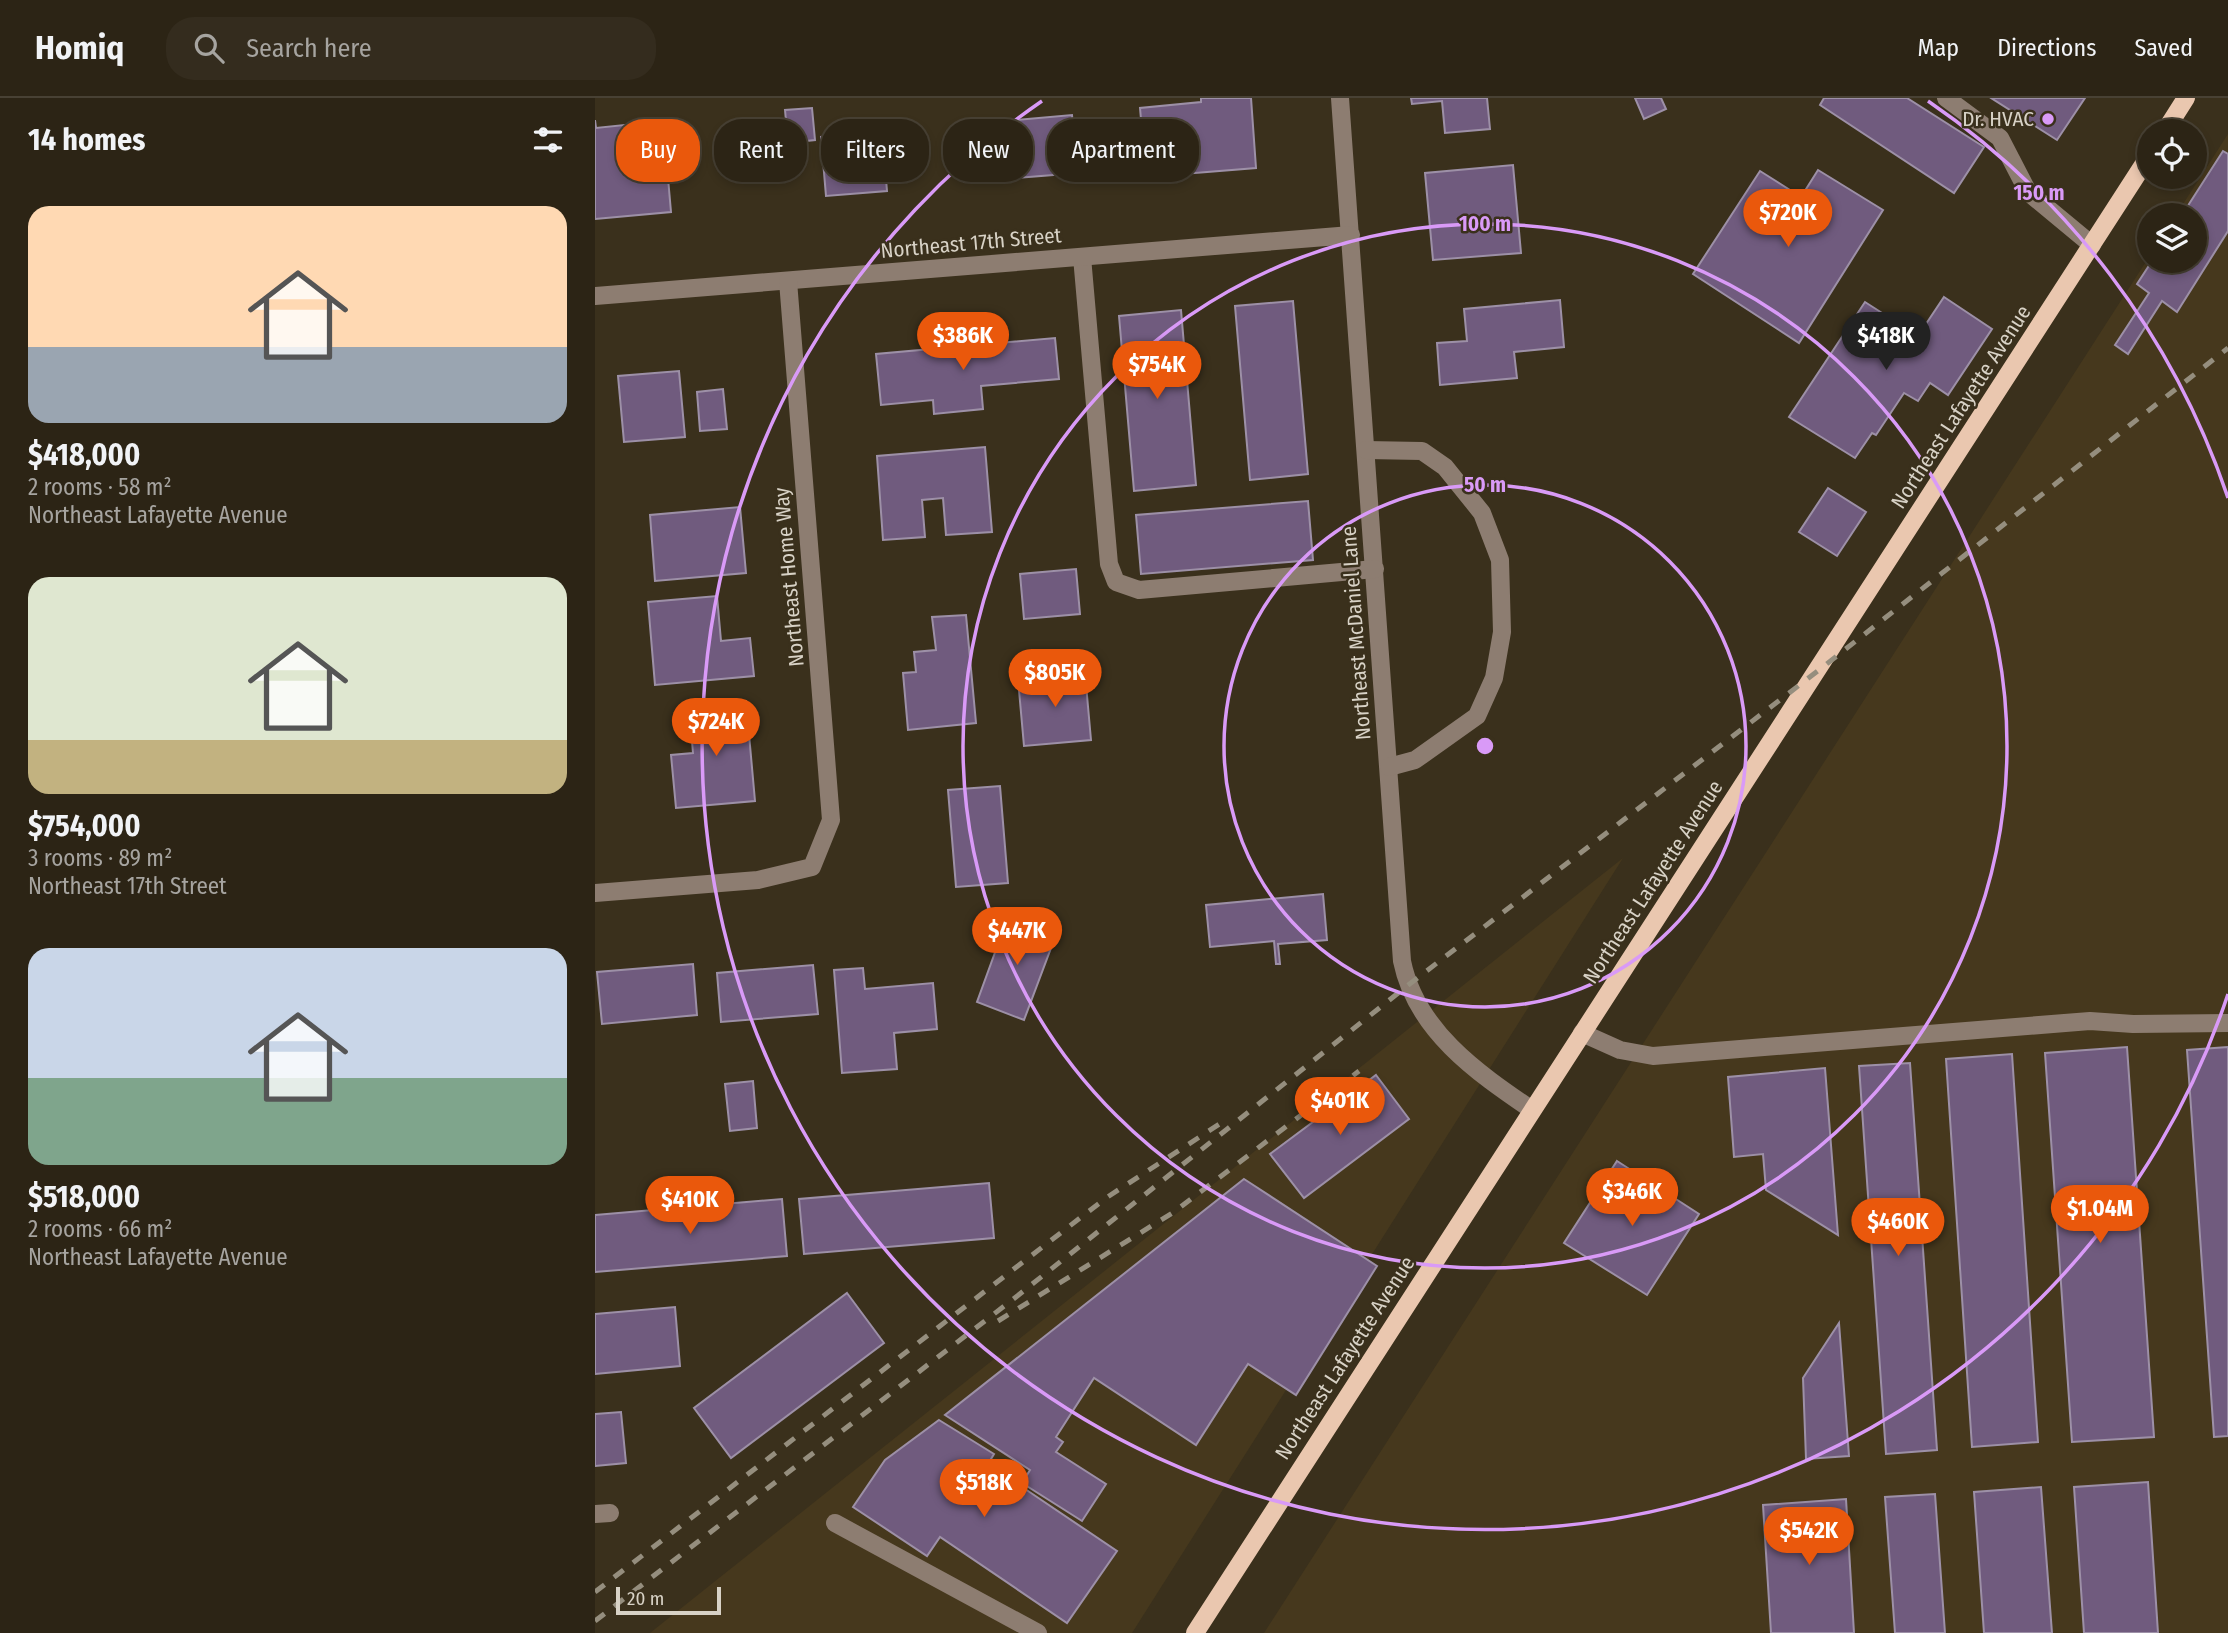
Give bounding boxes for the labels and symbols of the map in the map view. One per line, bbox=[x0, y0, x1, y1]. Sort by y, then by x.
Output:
place label: Dr. HVAC bbox=[1962, 106, 2034, 132]
marker: Dr. HVAC bbox=[2040, 111, 2056, 127]
text: 150 m bbox=[2013, 180, 2065, 206]
pin: $720K bbox=[1739, 190, 1837, 249]
text: 100 m bbox=[1459, 211, 1511, 237]
street label: Northeast 17th Street bbox=[880, 222, 1063, 264]
street label: Northeast Lafayette Avenue bbox=[1886, 301, 2036, 513]
pin: $386K bbox=[914, 313, 1012, 372]
pin: $418K bbox=[1837, 313, 1935, 372]
pin: $754K bbox=[1108, 342, 1206, 401]
text: 50 m bbox=[1464, 472, 1506, 498]
street label: Northeast Home Way bbox=[768, 486, 810, 668]
street label: Northeast McDaniel Lane bbox=[1336, 525, 1376, 741]
pin: $805K bbox=[1006, 650, 1104, 709]
pin: $724K bbox=[667, 698, 765, 758]
centre of rings bbox=[1473, 734, 1497, 758]
street label: Northeast Lafayette Avenue bbox=[1578, 776, 1728, 988]
pin: $447K bbox=[968, 908, 1066, 967]
pin: $401K bbox=[1291, 1077, 1389, 1137]
pin: $346K bbox=[1583, 1168, 1681, 1228]
pin: $410K bbox=[641, 1176, 739, 1236]
pin: $1.04M bbox=[2043, 1186, 2157, 1245]
pin: $460K bbox=[1849, 1198, 1947, 1258]
street label: Northeast Lafayette Avenue bbox=[1270, 1252, 1420, 1464]
pin: $518K bbox=[935, 1460, 1033, 1519]
pin: $542K bbox=[1760, 1508, 1858, 1567]
scale bar bbox=[616, 1584, 721, 1616]

